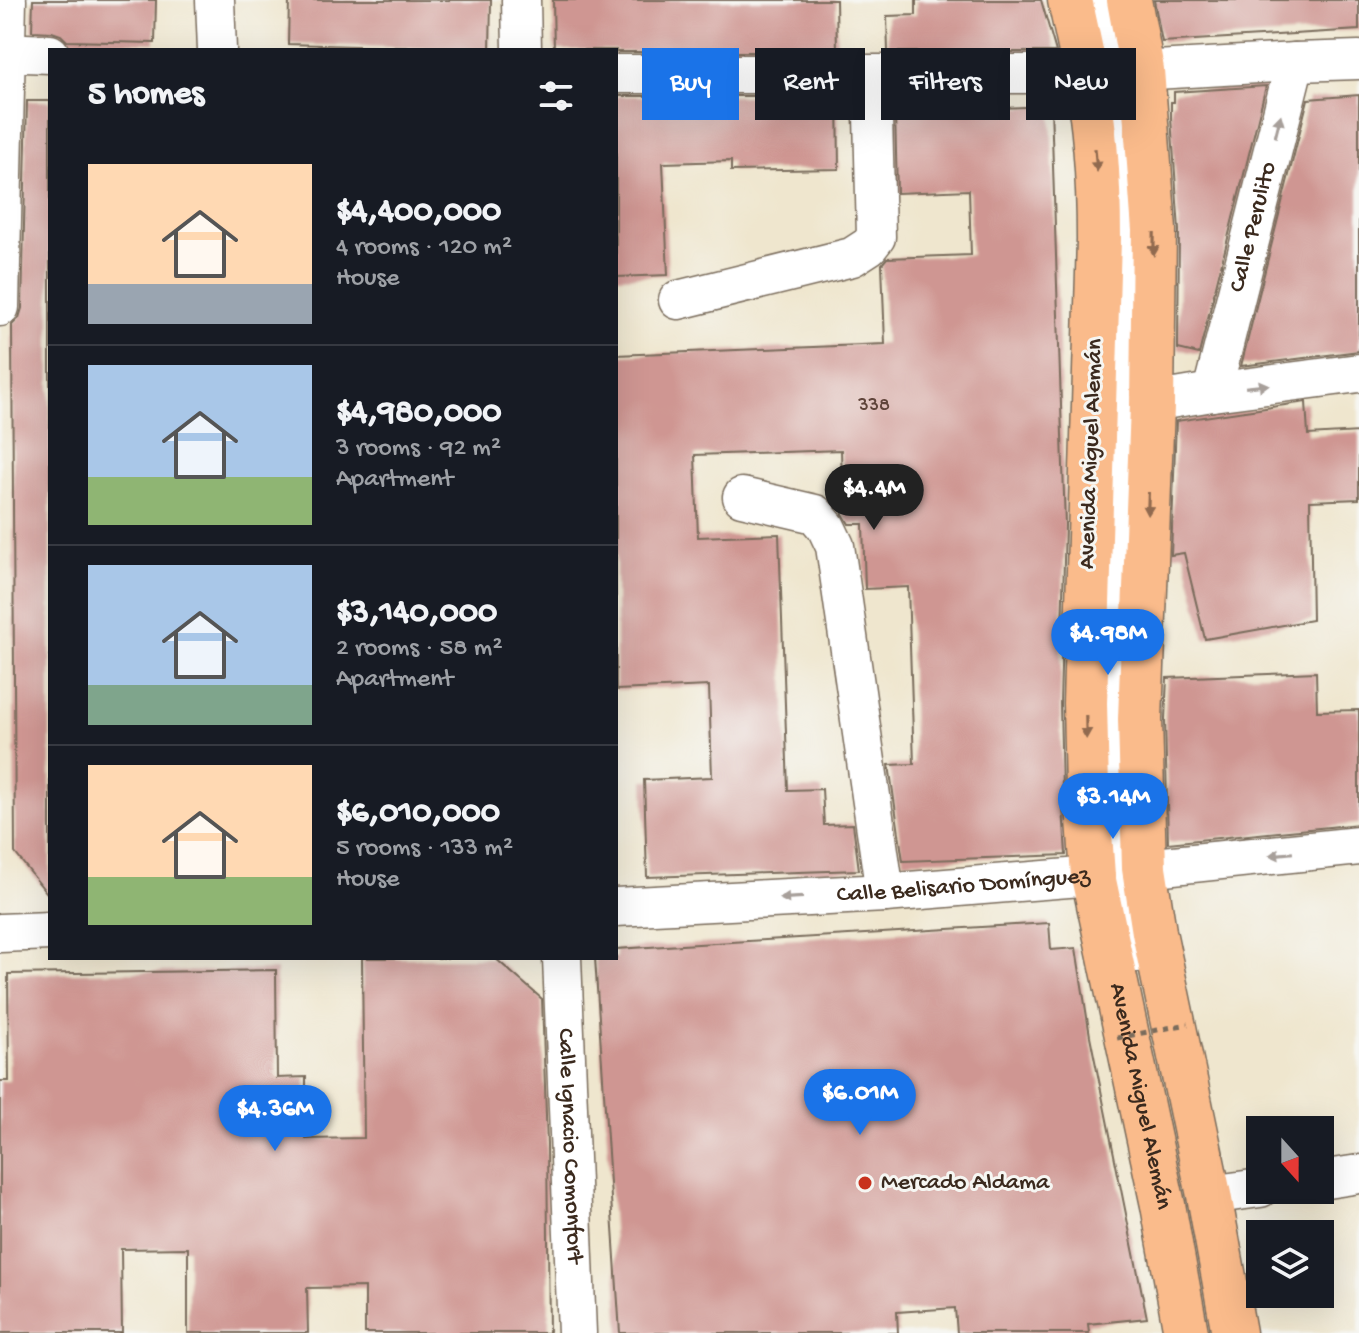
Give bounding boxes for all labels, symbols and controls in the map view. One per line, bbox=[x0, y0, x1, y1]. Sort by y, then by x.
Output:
chip: Buy bbox=[642, 48, 739, 120]
chip: Rent bbox=[755, 48, 865, 120]
chip: Filters bbox=[881, 48, 1010, 120]
chip: New bbox=[1026, 48, 1136, 120]
icon: filters bbox=[534, 74, 578, 118]
text: 5 homes bbox=[88, 76, 204, 116]
one-way arrow bbox=[1273, 114, 1285, 139]
one-way arrow bbox=[1090, 148, 1103, 173]
street label: Calle Perulito bbox=[1223, 159, 1284, 295]
text: $4,400,000 bbox=[336, 193, 501, 233]
icon: home bbox=[152, 196, 248, 292]
one-way arrow bbox=[1147, 232, 1160, 257]
text: 4 rooms · 120 m² bbox=[336, 233, 512, 264]
text: House bbox=[336, 264, 400, 295]
street label: Avenida Miguel Alemán bbox=[1073, 338, 1111, 570]
one-way arrow bbox=[1245, 379, 1270, 392]
text: $4,980,000 bbox=[336, 394, 502, 434]
house number: 338 bbox=[857, 395, 890, 418]
icon: home bbox=[152, 397, 248, 493]
text: 3 rooms · 92 m² bbox=[336, 434, 501, 465]
pin: $4.4M bbox=[818, 464, 930, 532]
text: Apartment bbox=[336, 465, 453, 496]
text: $4.4M bbox=[843, 474, 905, 505]
one-way arrow bbox=[1142, 492, 1155, 517]
text: $3,140,000 bbox=[336, 594, 497, 634]
icon: home bbox=[152, 597, 248, 693]
pin: $4.98M bbox=[1043, 609, 1173, 677]
text: $4.98M bbox=[1069, 619, 1147, 650]
text: 2 rooms · 58 m² bbox=[336, 634, 502, 665]
text: Apartment bbox=[336, 665, 453, 696]
one-way arrow bbox=[1079, 715, 1092, 740]
pin: $3.14M bbox=[1048, 773, 1178, 841]
text: $3.14M bbox=[1076, 783, 1150, 814]
text: $6,010,000 bbox=[336, 794, 500, 834]
icon: home bbox=[152, 797, 248, 893]
text: 5 rooms · 133 m² bbox=[336, 834, 513, 865]
one-way arrow bbox=[1268, 848, 1293, 861]
street label: Calle Belisario Domínguez bbox=[836, 862, 1092, 910]
text: House bbox=[336, 865, 400, 896]
one-way arrow bbox=[778, 891, 803, 904]
street label: Avenida Miguel Alemán bbox=[1102, 980, 1178, 1213]
street label: Calle Ignacio Comonfort bbox=[550, 1028, 589, 1266]
pin: $6.01M bbox=[795, 1069, 925, 1137]
text: $6.01M bbox=[822, 1079, 898, 1110]
pin: $4.36M bbox=[210, 1085, 340, 1153]
text: $4.36M bbox=[237, 1095, 313, 1126]
north arrow bbox=[1246, 1116, 1334, 1204]
map controls bbox=[1246, 1116, 1334, 1308]
place label: Mercado Aldama bbox=[881, 1169, 1050, 1198]
marker: Mercado Aldama bbox=[856, 1174, 874, 1192]
button: layers bbox=[1246, 1220, 1334, 1308]

